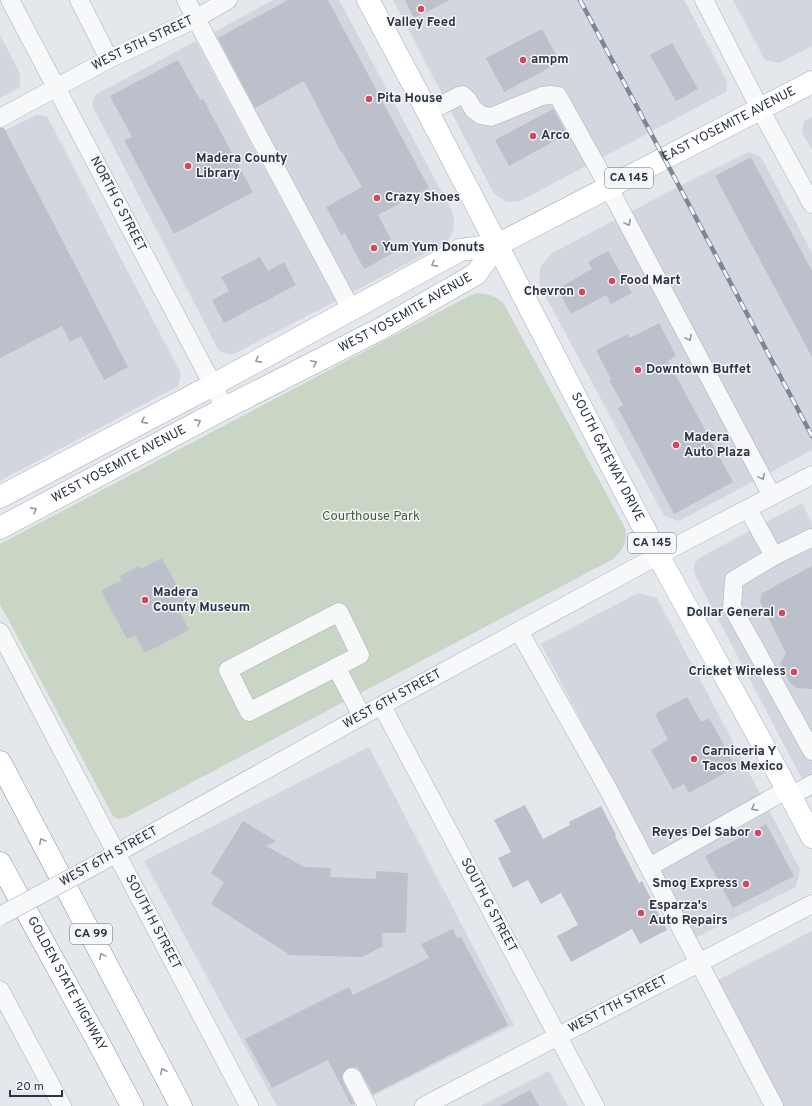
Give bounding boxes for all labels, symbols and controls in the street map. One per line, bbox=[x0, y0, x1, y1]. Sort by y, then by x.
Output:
marker: Valley Feed bbox=[416, 4, 426, 14]
street label: WEST 5TH STREET bbox=[89, 13, 196, 75]
place label: Valley Feed bbox=[386, 15, 456, 31]
place label: ampm bbox=[531, 52, 569, 68]
marker: ampm bbox=[518, 55, 528, 65]
street label: EAST YOSEMITE AVENUE bbox=[660, 84, 799, 166]
place label: Pita House bbox=[377, 91, 442, 107]
marker: Pita House bbox=[364, 94, 374, 104]
place label: Arco bbox=[541, 128, 570, 144]
marker: Arco bbox=[528, 131, 538, 141]
place label: Madera County Library bbox=[196, 151, 288, 182]
street label: NORTH G STREET bbox=[86, 154, 149, 255]
marker: Madera County Library bbox=[183, 161, 193, 171]
road number: CA 145 bbox=[605, 168, 653, 188]
place label: Crazy Shoes bbox=[385, 190, 460, 206]
marker: Crazy Shoes bbox=[372, 193, 382, 203]
one-way arrow bbox=[623, 218, 631, 226]
place label: Yum Yum Donuts bbox=[382, 240, 485, 256]
marker: Yum Yum Donuts bbox=[369, 243, 379, 253]
one-way arrow bbox=[431, 259, 438, 267]
street label: WEST YOSEMITE AVENUE bbox=[336, 270, 475, 357]
place label: Food Mart bbox=[620, 273, 681, 289]
marker: Food Mart bbox=[607, 276, 617, 286]
place label: Chevron bbox=[524, 284, 574, 300]
marker: Chevron bbox=[577, 287, 587, 297]
one-way arrow bbox=[684, 333, 691, 341]
one-way arrow bbox=[255, 355, 263, 363]
one-way arrow bbox=[310, 360, 317, 367]
place label: Downtown Buffet bbox=[646, 362, 751, 378]
marker: Downtown Buffet bbox=[633, 365, 643, 375]
street label: SOUTH GATEWAY DRIVE bbox=[567, 390, 647, 525]
one-way arrow bbox=[141, 417, 148, 424]
one-way arrow bbox=[194, 419, 201, 427]
street label: WEST YOSEMITE AVENUE bbox=[49, 422, 189, 507]
place label: Madera Auto Plaza bbox=[684, 430, 750, 461]
marker: Madera Auto Plaza bbox=[671, 440, 681, 450]
one-way arrow bbox=[758, 473, 765, 480]
one-way arrow bbox=[30, 507, 38, 515]
park label: Courthouse Park bbox=[322, 509, 420, 525]
road number: CA 145 bbox=[628, 533, 676, 553]
place label: Madera County Museum bbox=[153, 585, 250, 616]
marker: Madera County Museum bbox=[140, 595, 150, 605]
place label: Dollar General bbox=[687, 605, 774, 621]
marker: Dollar General bbox=[777, 608, 787, 618]
place label: Cricket Wireless bbox=[688, 664, 786, 680]
street label: WEST 6TH STREET bbox=[340, 666, 445, 733]
marker: Cricket Wireless bbox=[789, 667, 799, 677]
place label: Carniceria Y Tacos Mexico bbox=[702, 744, 783, 775]
marker: Carniceria Y Tacos Mexico bbox=[689, 754, 699, 764]
one-way arrow bbox=[751, 804, 758, 811]
street label: WEST 6TH STREET bbox=[57, 823, 161, 891]
place label: Reyes Del Sabor bbox=[652, 825, 751, 841]
marker: Reyes Del Sabor bbox=[753, 828, 763, 838]
one-way arrow bbox=[39, 838, 46, 845]
street label: SOUTH G STREET bbox=[457, 855, 520, 955]
street label: SOUTH H STREET bbox=[121, 872, 184, 973]
place label: Smog Express bbox=[652, 876, 738, 892]
marker: Smog Express bbox=[741, 879, 751, 889]
place label: Esparza's Auto Repairs bbox=[649, 898, 728, 929]
marker: Esparza's Auto Repairs bbox=[636, 908, 646, 918]
street label: GOLDEN STATE HIGHWAY bbox=[23, 914, 110, 1054]
road number: CA 99 bbox=[70, 924, 112, 944]
one-way arrow bbox=[100, 953, 107, 960]
street label: WEST 7TH STREET bbox=[566, 973, 670, 1037]
one-way arrow bbox=[160, 1068, 167, 1076]
scale bar bbox=[10, 1072, 62, 1098]
text: 20 m bbox=[16, 1079, 44, 1095]

